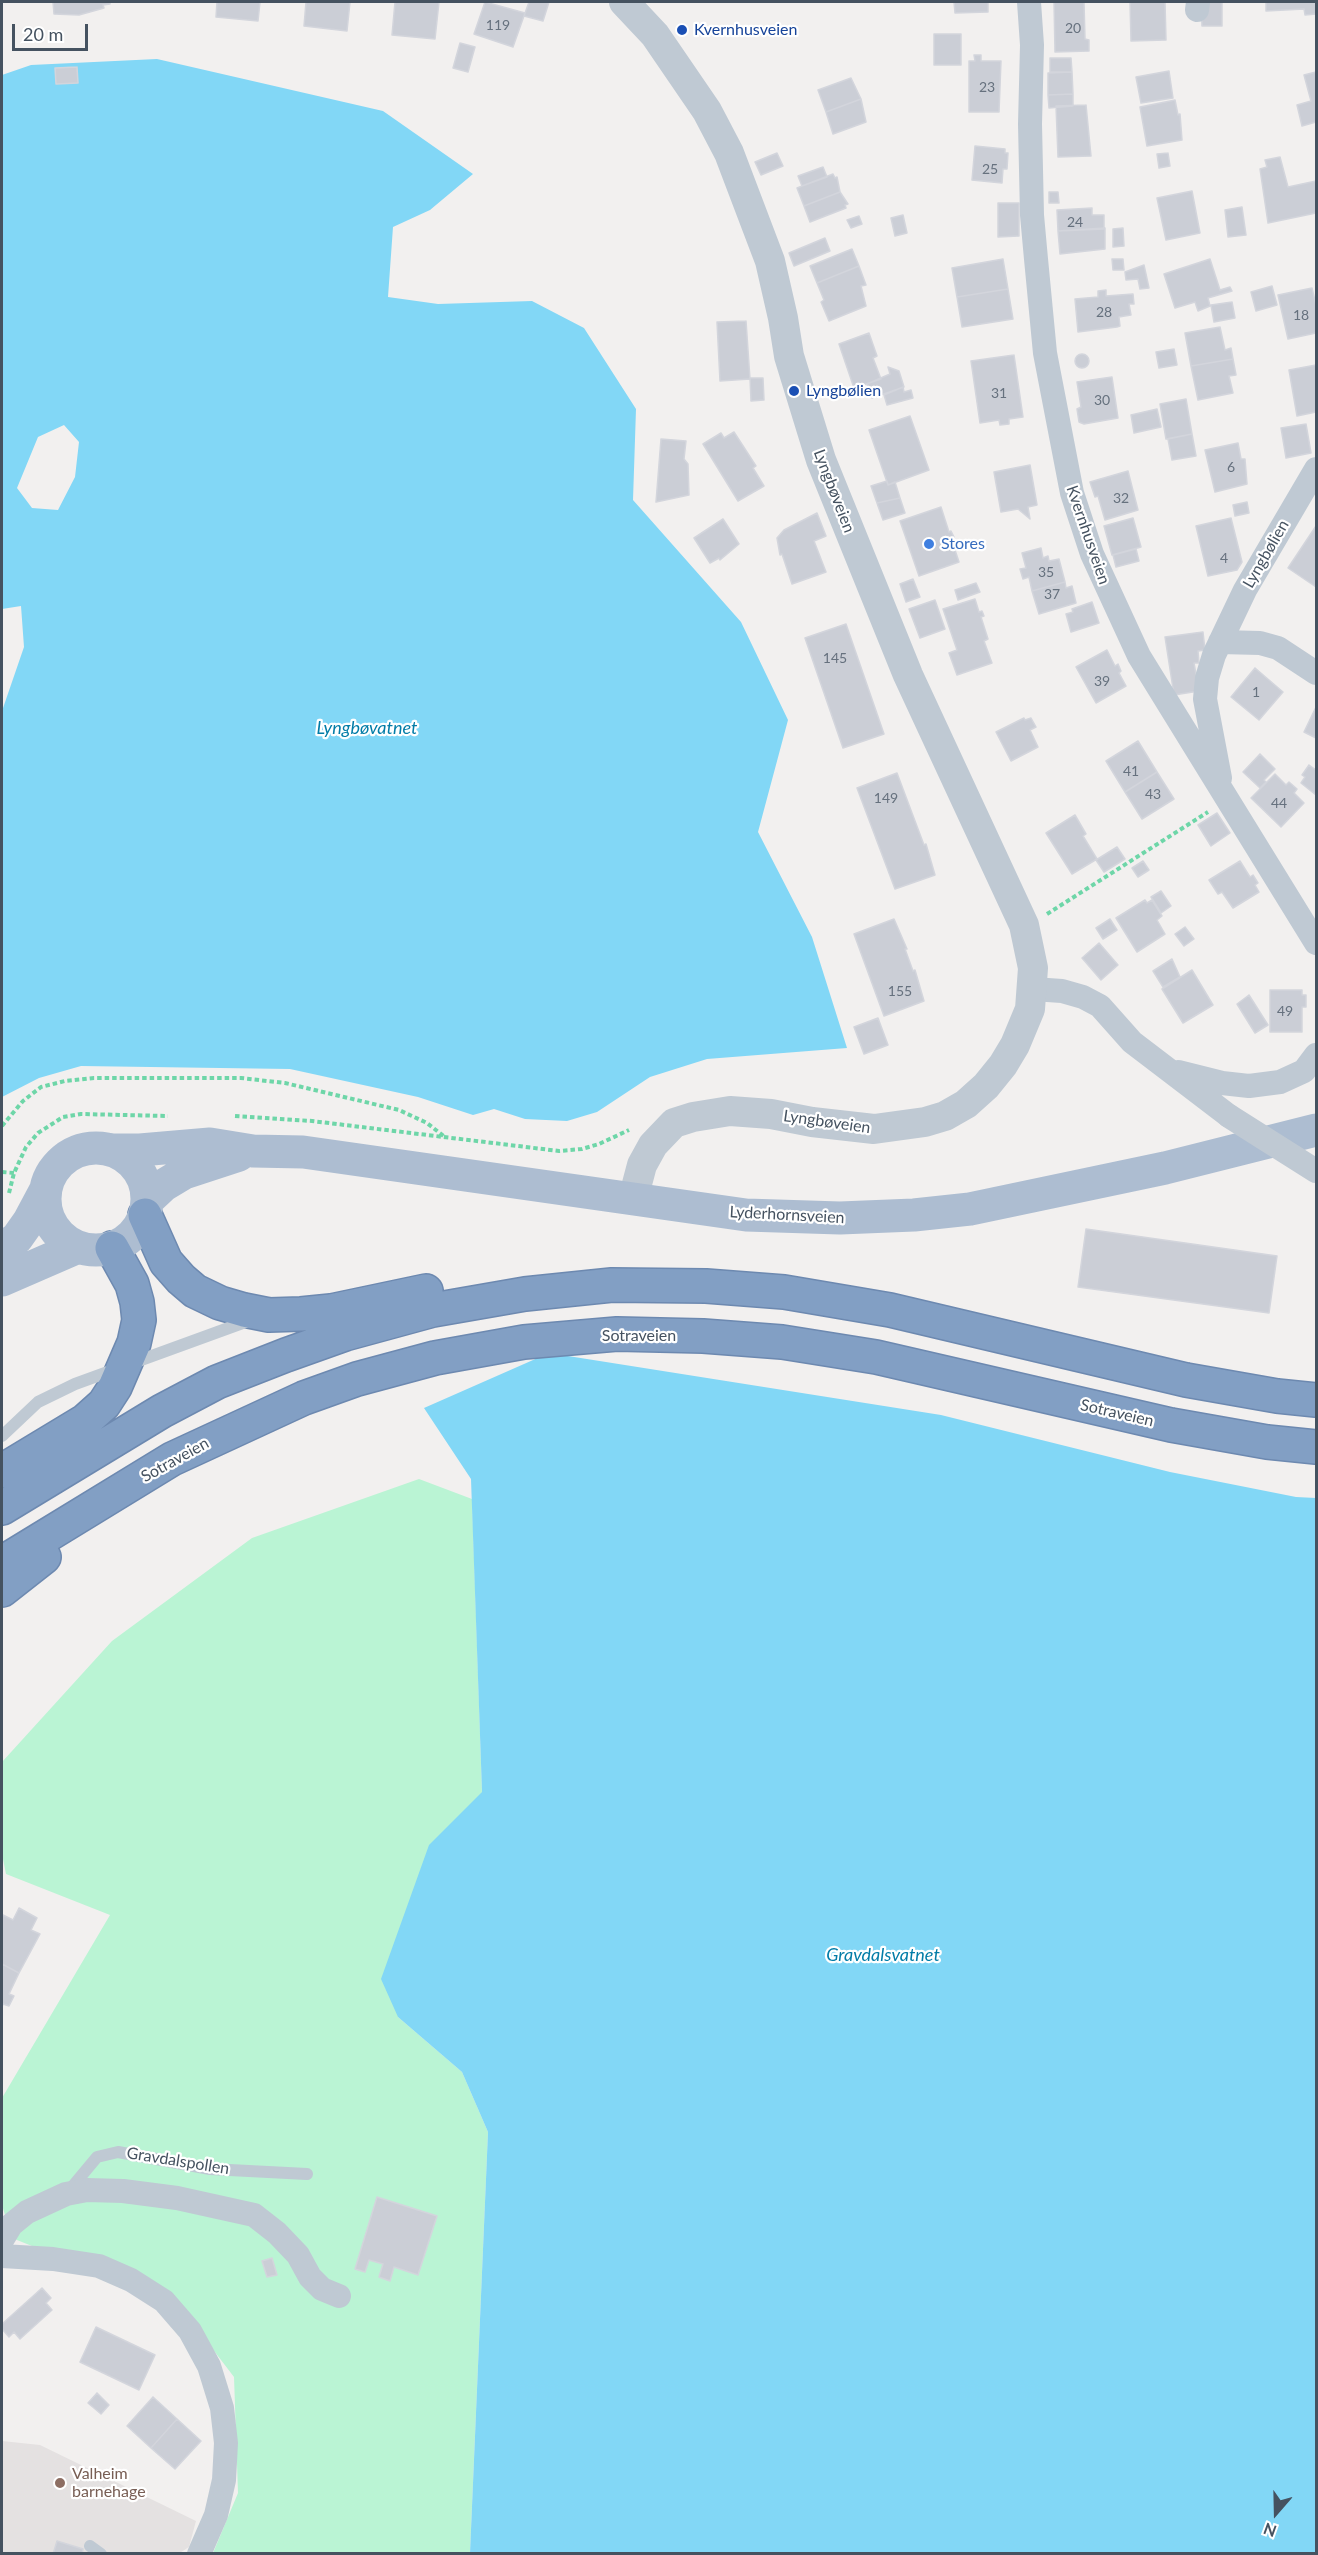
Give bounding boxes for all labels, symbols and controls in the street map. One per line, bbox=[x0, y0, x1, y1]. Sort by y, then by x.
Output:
scale bar bbox=[15, 12, 92, 50]
house number: 119 bbox=[486, 17, 510, 33]
place label: Kvernhusveien bbox=[694, 20, 797, 40]
house number: 20 bbox=[1065, 20, 1081, 36]
text: 20 m bbox=[23, 23, 63, 45]
marker: Kvernhusveien bbox=[675, 23, 689, 37]
house number: 23 bbox=[979, 79, 995, 95]
house number: 25 bbox=[982, 161, 998, 177]
house number: 24 bbox=[1067, 214, 1083, 230]
house number: 28 bbox=[1096, 304, 1112, 320]
house number: 18 bbox=[1293, 307, 1309, 323]
place label: Lyngbølien bbox=[806, 381, 881, 401]
marker: Lyngbølien bbox=[787, 384, 801, 398]
house number: 31 bbox=[991, 385, 1007, 401]
house number: 30 bbox=[1094, 392, 1110, 408]
street label: Lyngbøveien bbox=[809, 447, 859, 535]
house number: 6 bbox=[1227, 459, 1235, 475]
street label: Kvernhusveien bbox=[1062, 483, 1114, 587]
house number: 32 bbox=[1113, 490, 1129, 506]
street label: Lyngbølien bbox=[1239, 517, 1293, 591]
place label: Stores bbox=[941, 534, 985, 554]
marker: Stores bbox=[922, 537, 936, 551]
house number: 4 bbox=[1220, 550, 1228, 566]
house number: 35 bbox=[1038, 564, 1054, 580]
house number: 37 bbox=[1044, 586, 1060, 602]
house number: 145 bbox=[823, 650, 847, 666]
house number: 39 bbox=[1094, 673, 1110, 689]
house number: 1 bbox=[1252, 684, 1260, 700]
water label: Lyngbøvatnet bbox=[317, 717, 417, 739]
house number: 41 bbox=[1123, 763, 1139, 779]
house number: 43 bbox=[1145, 786, 1161, 802]
house number: 149 bbox=[874, 790, 898, 806]
house number: 44 bbox=[1271, 795, 1287, 811]
house number: 155 bbox=[888, 983, 912, 999]
house number: 49 bbox=[1277, 1003, 1293, 1019]
street label: Lyngbøveien bbox=[782, 1106, 872, 1138]
street label: Lyderhornsveien bbox=[729, 1202, 845, 1228]
street label: Sotraveien bbox=[602, 1326, 676, 1346]
street label: Sotraveien bbox=[1079, 1395, 1155, 1431]
street label: Sotraveien bbox=[138, 1434, 212, 1486]
water label: Gravdalsvatnet bbox=[826, 1944, 940, 1966]
street label: Gravdalspollen bbox=[125, 2143, 231, 2179]
place label: Valheim barnehage bbox=[72, 2464, 146, 2502]
marker: Valheim barnehage bbox=[53, 2476, 67, 2490]
north arrow bbox=[1246, 2483, 1306, 2543]
text: N bbox=[1261, 2519, 1279, 2541]

